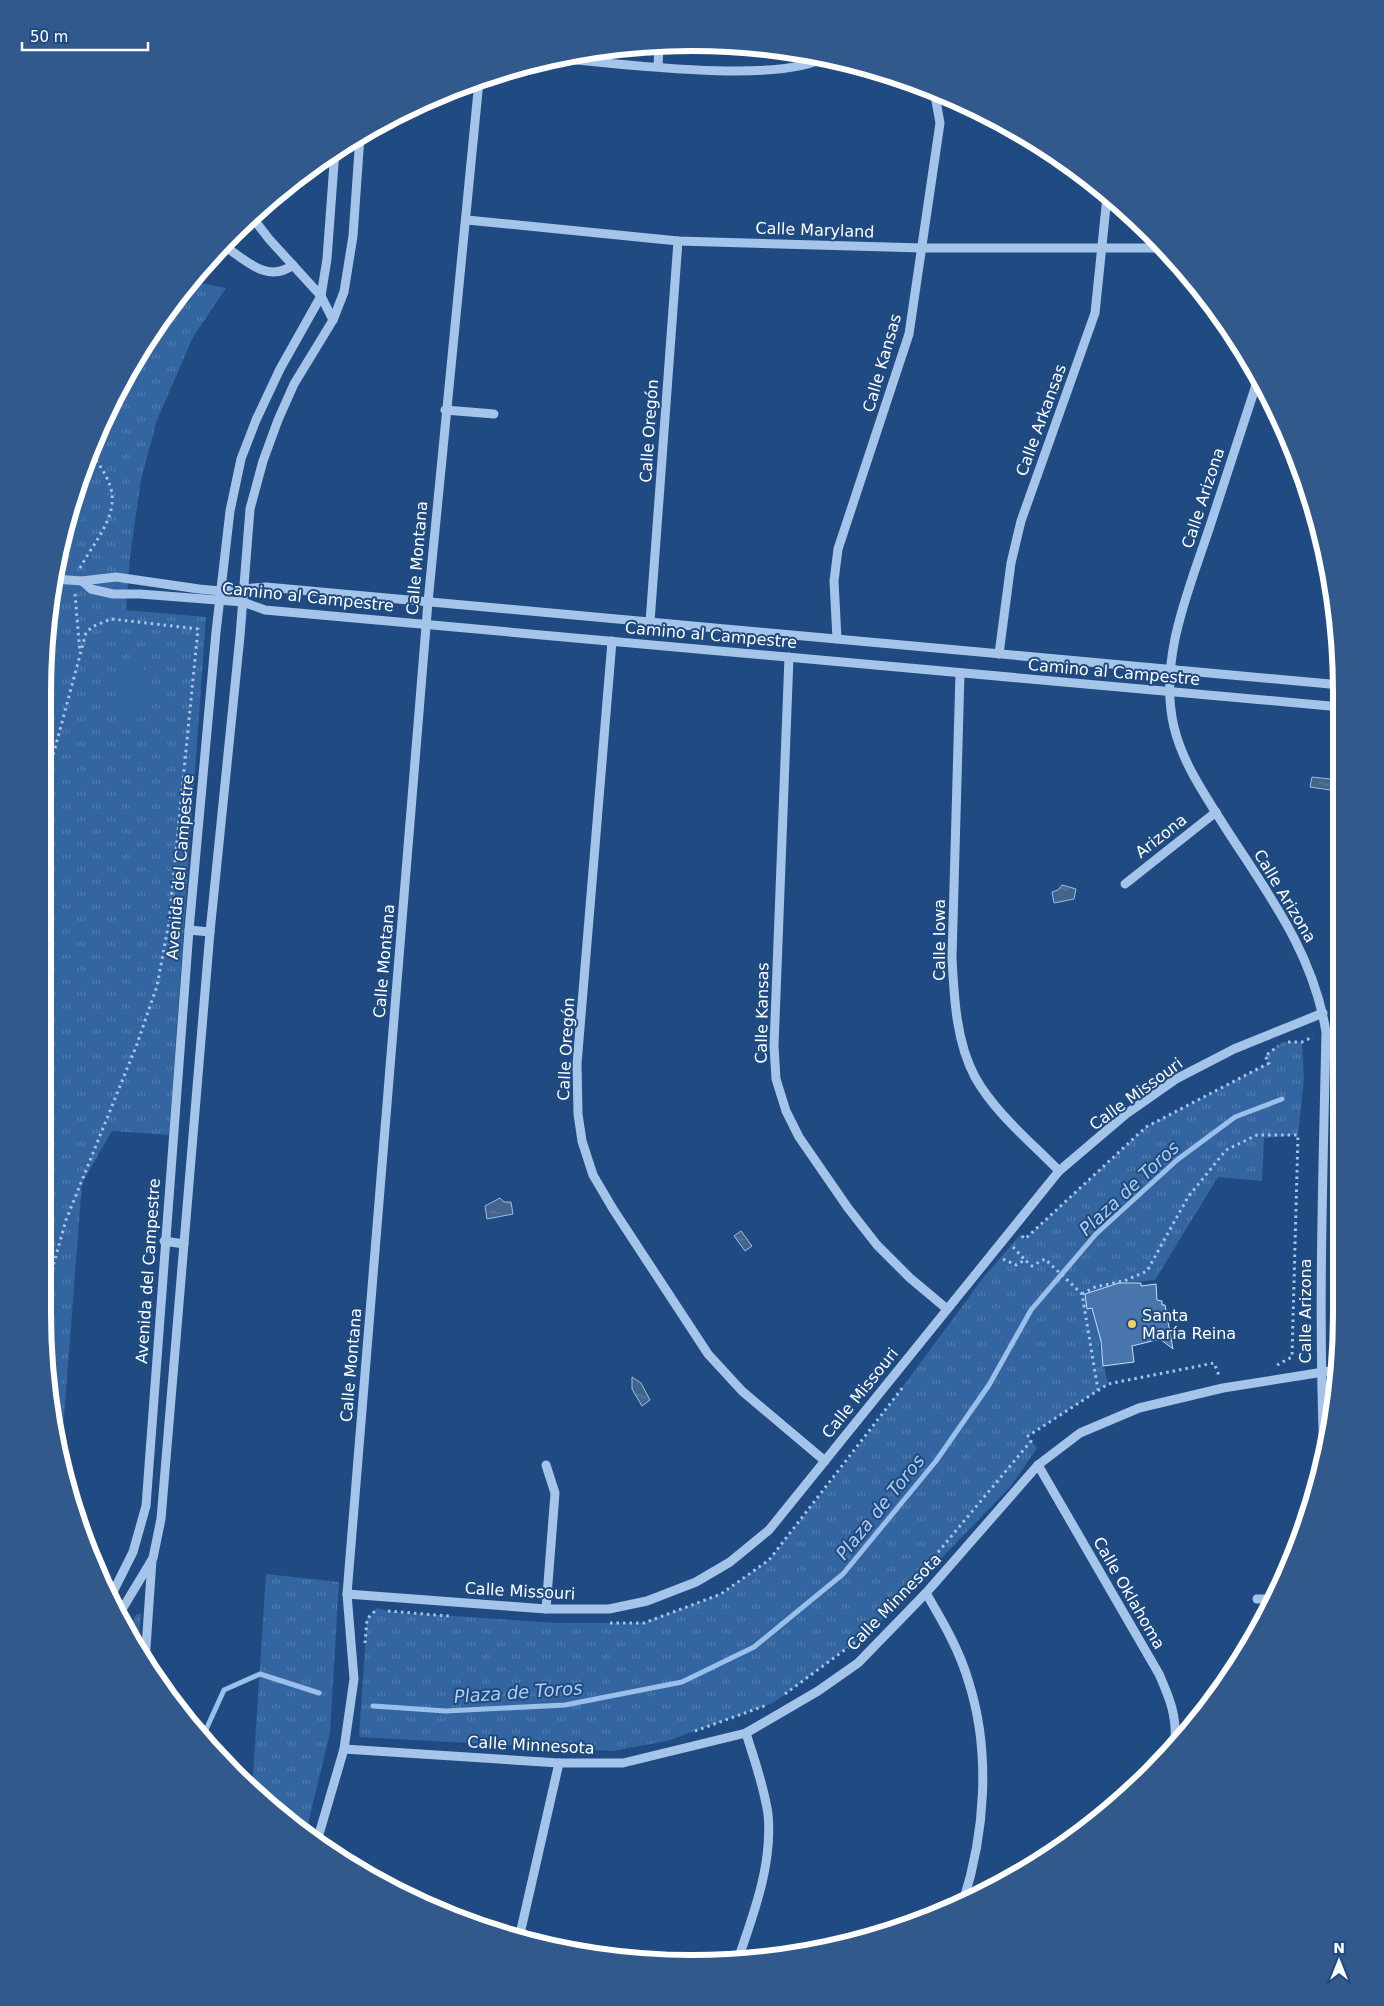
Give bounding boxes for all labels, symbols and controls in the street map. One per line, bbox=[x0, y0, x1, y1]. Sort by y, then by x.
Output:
scale bar bbox=[22, 20, 149, 52]
text: 50 m bbox=[30, 28, 68, 46]
street label: Calle Maryland bbox=[755, 218, 875, 242]
street label: Calle Kansas bbox=[859, 312, 905, 414]
street label: Calle Arkansas bbox=[1012, 361, 1070, 479]
street label: Calle Oregón bbox=[636, 379, 662, 483]
street label: Calle Arizona bbox=[1178, 445, 1228, 551]
street label: Calle Montana bbox=[403, 500, 431, 616]
street label: Camino al Campestre bbox=[221, 579, 395, 615]
street label: Camino al Campestre bbox=[624, 618, 798, 652]
street label: Camino al Campestre bbox=[1027, 655, 1201, 689]
street label: Avenida del Campestre bbox=[162, 774, 198, 960]
street label: Arizona bbox=[1131, 810, 1191, 862]
street label: Calle Arizona bbox=[1250, 846, 1320, 946]
street label: Calle Iowa bbox=[930, 899, 949, 981]
street label: Calle Montana bbox=[370, 903, 398, 1019]
street label: Calle Kansas bbox=[752, 962, 772, 1064]
street label: Calle Oregón bbox=[554, 997, 578, 1101]
street label: Calle Missouri bbox=[1086, 1054, 1186, 1134]
water label: Plaza de Toros bbox=[1075, 1136, 1183, 1240]
street label: Avenida del Campestre bbox=[132, 1178, 164, 1364]
street label: Calle Arizona bbox=[1296, 1259, 1315, 1363]
place label: Santa María Reina bbox=[1142, 1306, 1236, 1343]
street label: Calle Montana bbox=[337, 1307, 365, 1423]
marker: Santa María Reina bbox=[1126, 1318, 1138, 1330]
street label: Calle Missouri bbox=[818, 1344, 902, 1442]
water label: Plaza de Toros bbox=[831, 1450, 929, 1564]
street label: Calle Oklahoma bbox=[1089, 1534, 1169, 1652]
street label: Calle Minnesota bbox=[843, 1550, 945, 1654]
street label: Calle Missouri bbox=[464, 1579, 576, 1603]
water label: Plaza de Toros bbox=[453, 1677, 583, 1707]
street label: Calle Minnesota bbox=[467, 1732, 595, 1758]
north arrow bbox=[1314, 1936, 1364, 1986]
text: N bbox=[1333, 1940, 1345, 1956]

